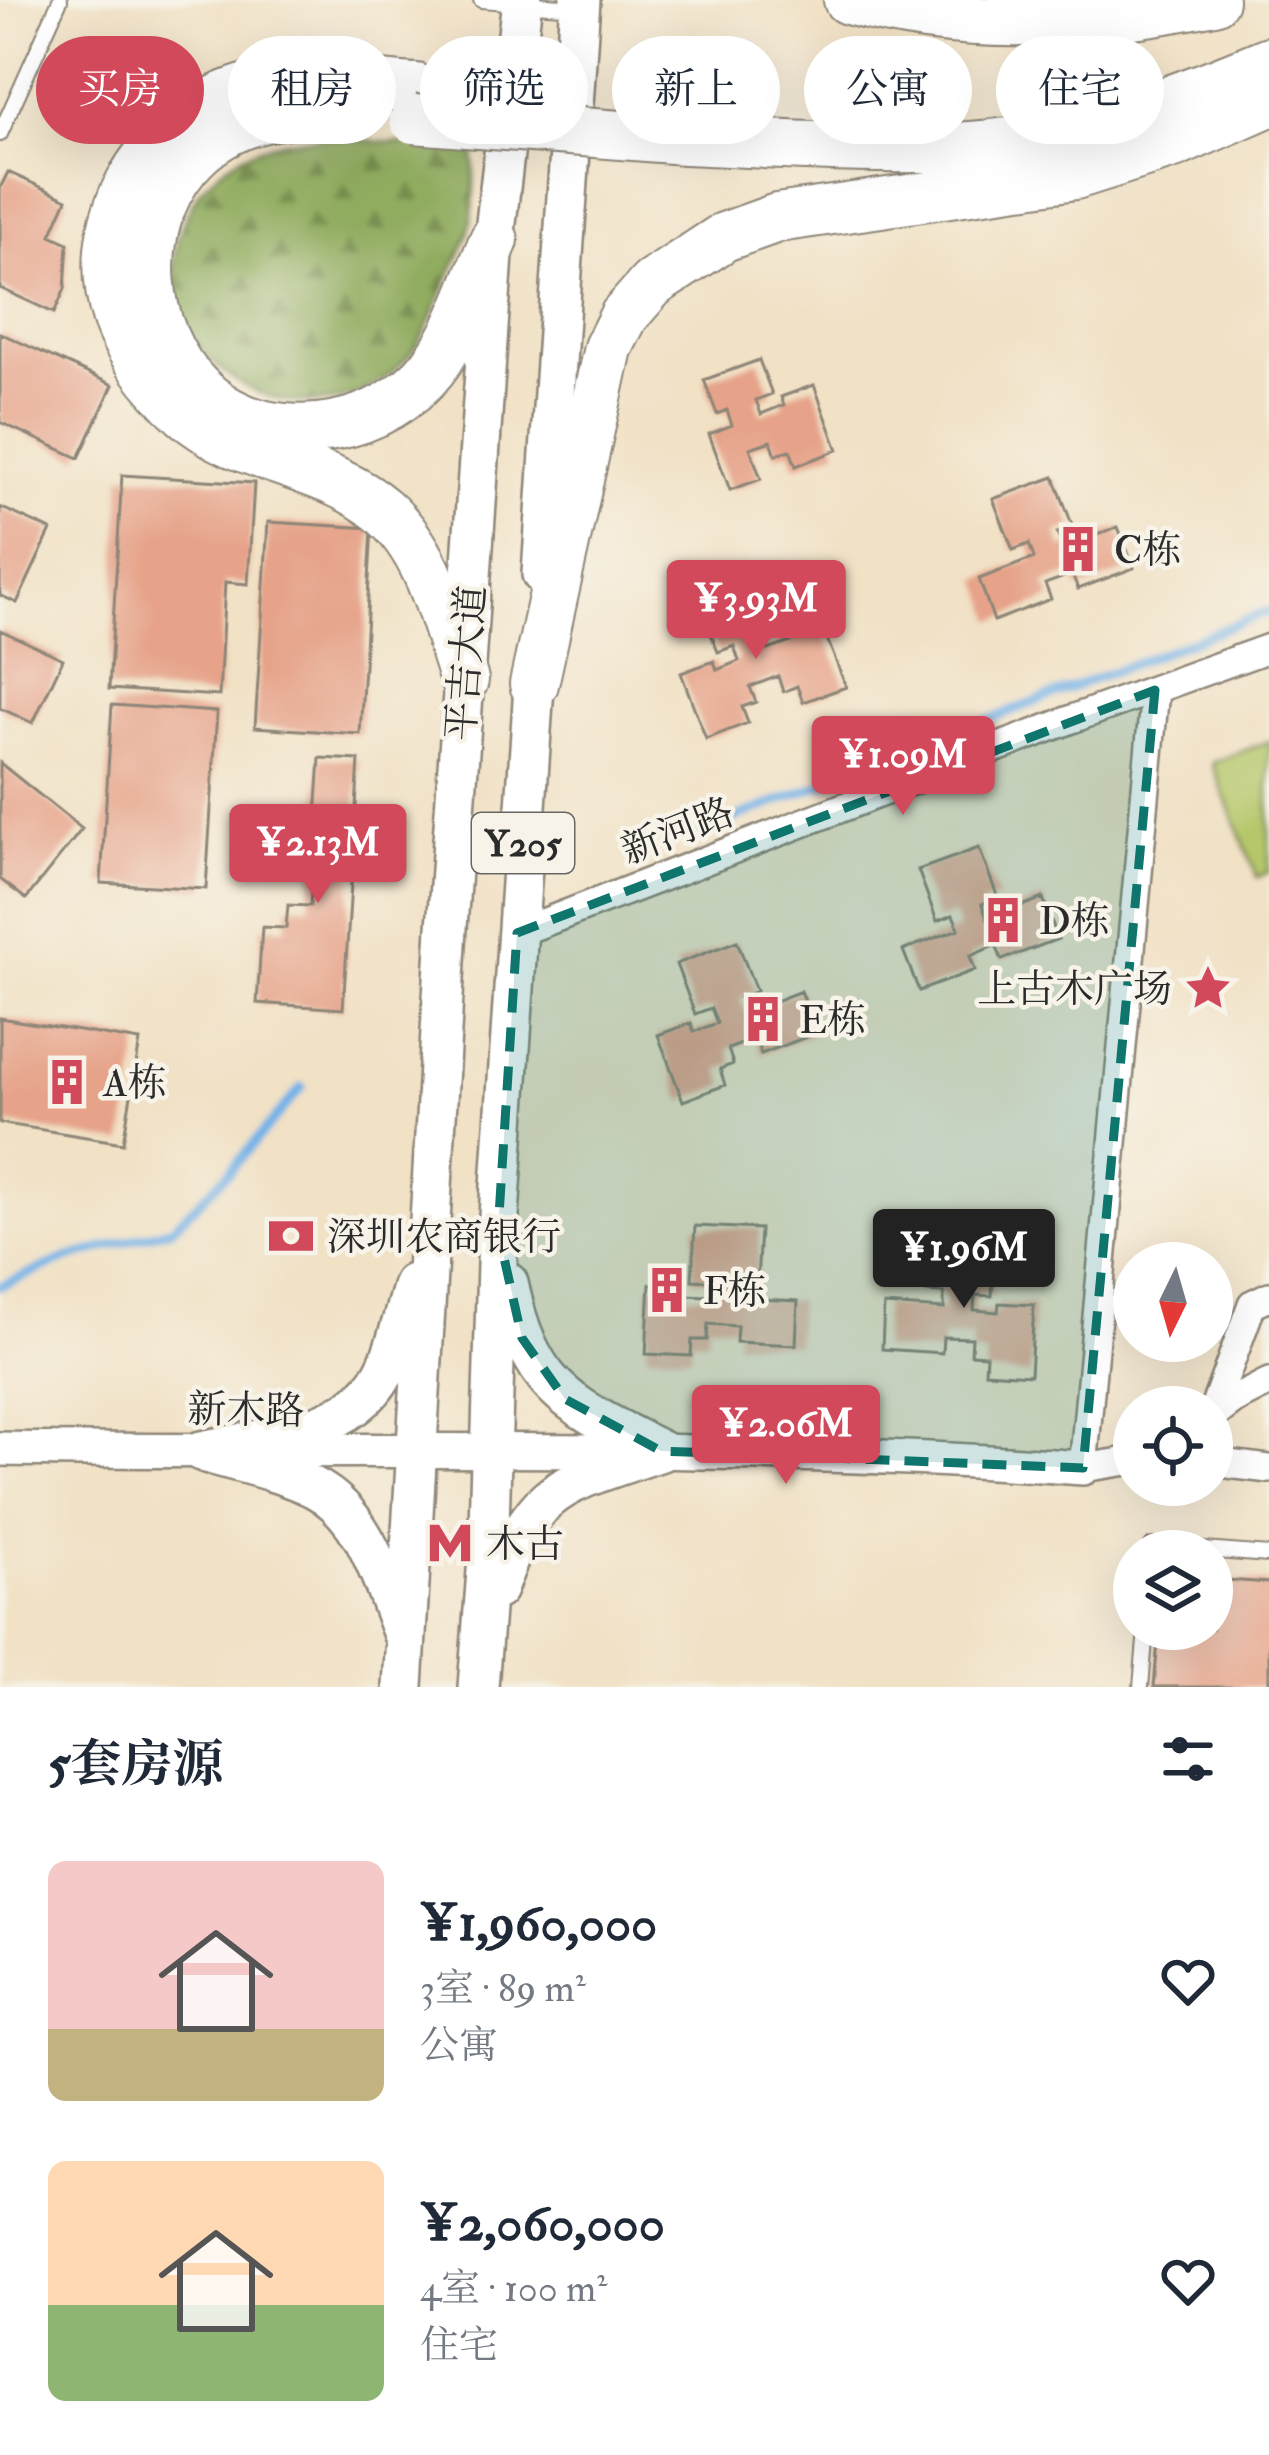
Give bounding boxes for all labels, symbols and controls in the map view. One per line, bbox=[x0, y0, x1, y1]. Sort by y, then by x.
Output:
chip: 买房 bbox=[36, 36, 204, 144]
chip: 租房 bbox=[228, 36, 396, 144]
chip: 筛选 bbox=[420, 36, 588, 144]
chip: 新上 bbox=[612, 36, 780, 144]
chip: 公寓 bbox=[804, 36, 972, 144]
chip: 住宅 bbox=[996, 36, 1164, 144]
building icon: C栋 bbox=[1053, 524, 1103, 574]
place label: C栋 bbox=[1114, 526, 1182, 575]
pin: ¥3.93M bbox=[658, 560, 854, 662]
text: ¥3.93M bbox=[694, 574, 818, 623]
street label: 平吉大道 bbox=[437, 584, 496, 743]
pin: ¥1.09M bbox=[805, 716, 1001, 818]
text: ¥1.09M bbox=[839, 730, 967, 779]
street label: 新河路 bbox=[614, 788, 741, 875]
pin: ¥2.13M bbox=[220, 804, 416, 906]
road number: Y205 bbox=[472, 813, 574, 873]
text: ¥2.13M bbox=[256, 818, 380, 867]
building icon: D栋 bbox=[978, 895, 1028, 945]
place label: D栋 bbox=[1039, 897, 1110, 946]
place icon: 上古木广场 bbox=[1183, 963, 1233, 1013]
place label: 上古木广场 bbox=[977, 965, 1172, 1014]
building icon: E栋 bbox=[738, 994, 788, 1044]
place label: E栋 bbox=[799, 996, 866, 1045]
building icon: A栋 bbox=[42, 1057, 92, 1107]
place label: A栋 bbox=[102, 1059, 167, 1108]
pin: ¥1.96M bbox=[866, 1209, 1062, 1311]
bank icon: 深圳农商银行 bbox=[266, 1211, 316, 1261]
place label: 深圳农商银行 bbox=[327, 1213, 561, 1262]
text: ¥1.96M bbox=[900, 1223, 1028, 1272]
north arrow bbox=[1113, 1242, 1233, 1362]
map controls bbox=[1113, 1242, 1233, 1650]
building icon: F栋 bbox=[642, 1265, 692, 1315]
place label: F栋 bbox=[703, 1267, 766, 1316]
street label: 新木路 bbox=[187, 1385, 305, 1436]
pin: ¥2.06M bbox=[688, 1385, 884, 1487]
button: locate bbox=[1113, 1386, 1233, 1506]
text: ¥2.06M bbox=[719, 1399, 853, 1448]
metro station icon: 木古 bbox=[425, 1518, 475, 1568]
place label: 木古 bbox=[486, 1520, 564, 1569]
button: layers bbox=[1113, 1530, 1233, 1650]
icon: filters bbox=[1155, 1726, 1221, 1792]
text: 5套房源 bbox=[48, 1733, 223, 1797]
text: ¥1,960,000 bbox=[420, 1892, 657, 1956]
icon: home bbox=[144, 1909, 288, 2053]
icon: heart bbox=[1155, 1948, 1221, 2014]
text: 3室 · 89 m² bbox=[420, 1964, 586, 2013]
text: 公寓 bbox=[420, 2021, 498, 2070]
text: ¥2,060,000 bbox=[420, 2192, 665, 2256]
icon: home bbox=[144, 2209, 288, 2353]
icon: heart bbox=[1155, 2248, 1221, 2314]
text: 4室 · 100 m² bbox=[420, 2264, 607, 2313]
text: 住宅 bbox=[420, 2321, 498, 2370]

